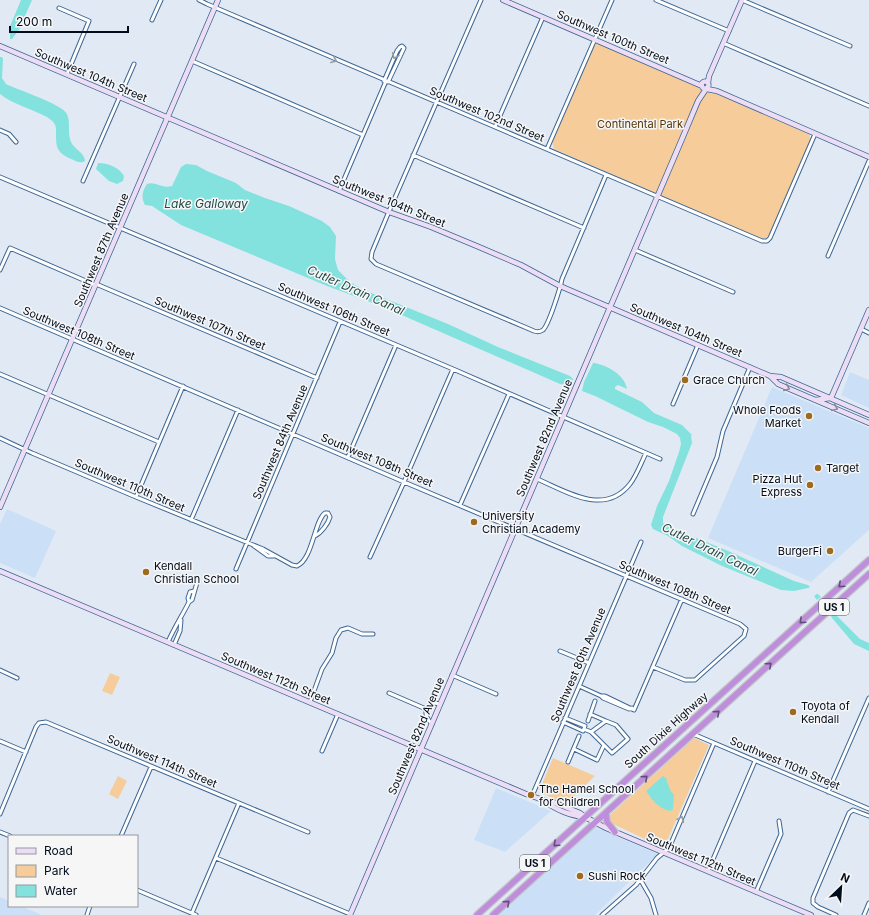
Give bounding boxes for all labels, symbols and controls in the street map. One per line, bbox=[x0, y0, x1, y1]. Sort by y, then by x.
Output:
street label: Southwest 100th Street bbox=[555, 7, 672, 67]
scale bar bbox=[10, 8, 128, 34]
text: 200 m bbox=[16, 14, 52, 29]
street label: Southwest 104th Street bbox=[33, 45, 150, 105]
one-way arrow bbox=[392, 52, 400, 60]
one-way arrow bbox=[330, 55, 337, 63]
street label: Southwest 102nd Street bbox=[427, 83, 547, 145]
park label: Continental Park bbox=[597, 117, 683, 131]
street label: Southwest 104th Street bbox=[330, 172, 448, 230]
street label: Southwest 87th Avenue bbox=[71, 191, 131, 309]
water label: Lake Galloway bbox=[164, 196, 248, 211]
water label: Cutler Drain Canal bbox=[305, 262, 407, 318]
street label: Southwest 106th Street bbox=[276, 279, 393, 339]
street label: Southwest 107th Street bbox=[152, 293, 268, 353]
street label: Southwest 104th Street bbox=[628, 300, 745, 360]
street label: Southwest 108th Street bbox=[21, 303, 138, 363]
place label: Grace Church bbox=[693, 373, 765, 387]
marker: Grace Church bbox=[680, 375, 690, 385]
street label: Southwest 82nd Avenue bbox=[513, 377, 575, 499]
street label: Southwest 84th Avenue bbox=[249, 382, 311, 502]
one-way arrow bbox=[784, 383, 791, 391]
place label: Whole Foods Market bbox=[733, 403, 801, 430]
one-way arrow bbox=[831, 403, 838, 411]
marker: Whole Foods Market bbox=[804, 411, 814, 421]
street label: Southwest 108th Street bbox=[319, 430, 436, 490]
street label: Southwest 110th Street bbox=[73, 455, 188, 515]
place label: Target bbox=[826, 461, 860, 475]
marker: Target bbox=[813, 463, 823, 473]
place label: Pizza Hut Express bbox=[753, 472, 802, 499]
marker: Pizza Hut Express bbox=[805, 480, 815, 490]
place label: University Christian Academy bbox=[482, 509, 580, 536]
marker: University Christian Academy bbox=[469, 517, 479, 527]
water label: Cutler Drain Canal bbox=[660, 519, 760, 579]
place label: BurgerFi bbox=[778, 544, 822, 558]
marker: BurgerFi bbox=[825, 546, 835, 556]
street label: Southwest 108th Street bbox=[617, 557, 734, 617]
place label: Kendall Christian School bbox=[154, 559, 239, 586]
marker: Kendall Christian School bbox=[141, 567, 151, 577]
one-way arrow bbox=[838, 581, 846, 588]
road number: US 1 bbox=[819, 599, 849, 615]
street label: Southwest 80th Avenue bbox=[547, 605, 609, 725]
one-way arrow bbox=[799, 616, 807, 623]
street label: Southwest 112th Street bbox=[219, 649, 333, 708]
one-way arrow bbox=[765, 663, 772, 670]
street label: Southwest 82nd Avenue bbox=[385, 675, 447, 797]
street label: South Dixie Highway bbox=[621, 689, 711, 771]
place label: Toyota of Kendall bbox=[801, 699, 850, 726]
marker: Toyota of Kendall bbox=[788, 707, 798, 717]
one-way arrow bbox=[712, 710, 720, 717]
street label: Southwest 114th Street bbox=[105, 731, 220, 791]
street label: Southwest 110th Street bbox=[728, 733, 843, 793]
one-way arrow bbox=[640, 775, 648, 783]
place label: The Hamel School for Children bbox=[539, 782, 634, 809]
marker: The Hamel School for Children bbox=[526, 790, 536, 800]
one-way arrow bbox=[676, 816, 684, 824]
street label: Southwest 112th Street bbox=[644, 830, 758, 889]
legend bbox=[8, 835, 138, 907]
one-way arrow bbox=[553, 839, 561, 846]
text: Road bbox=[44, 843, 73, 858]
road number: US 1 bbox=[520, 855, 550, 871]
text: Park bbox=[44, 863, 70, 878]
north arrow bbox=[821, 867, 861, 907]
place label: Sushi Rock bbox=[588, 869, 645, 883]
text: N bbox=[838, 870, 852, 886]
marker: Sushi Rock bbox=[575, 871, 585, 881]
text: Water bbox=[44, 883, 78, 898]
one-way arrow bbox=[502, 900, 510, 907]

